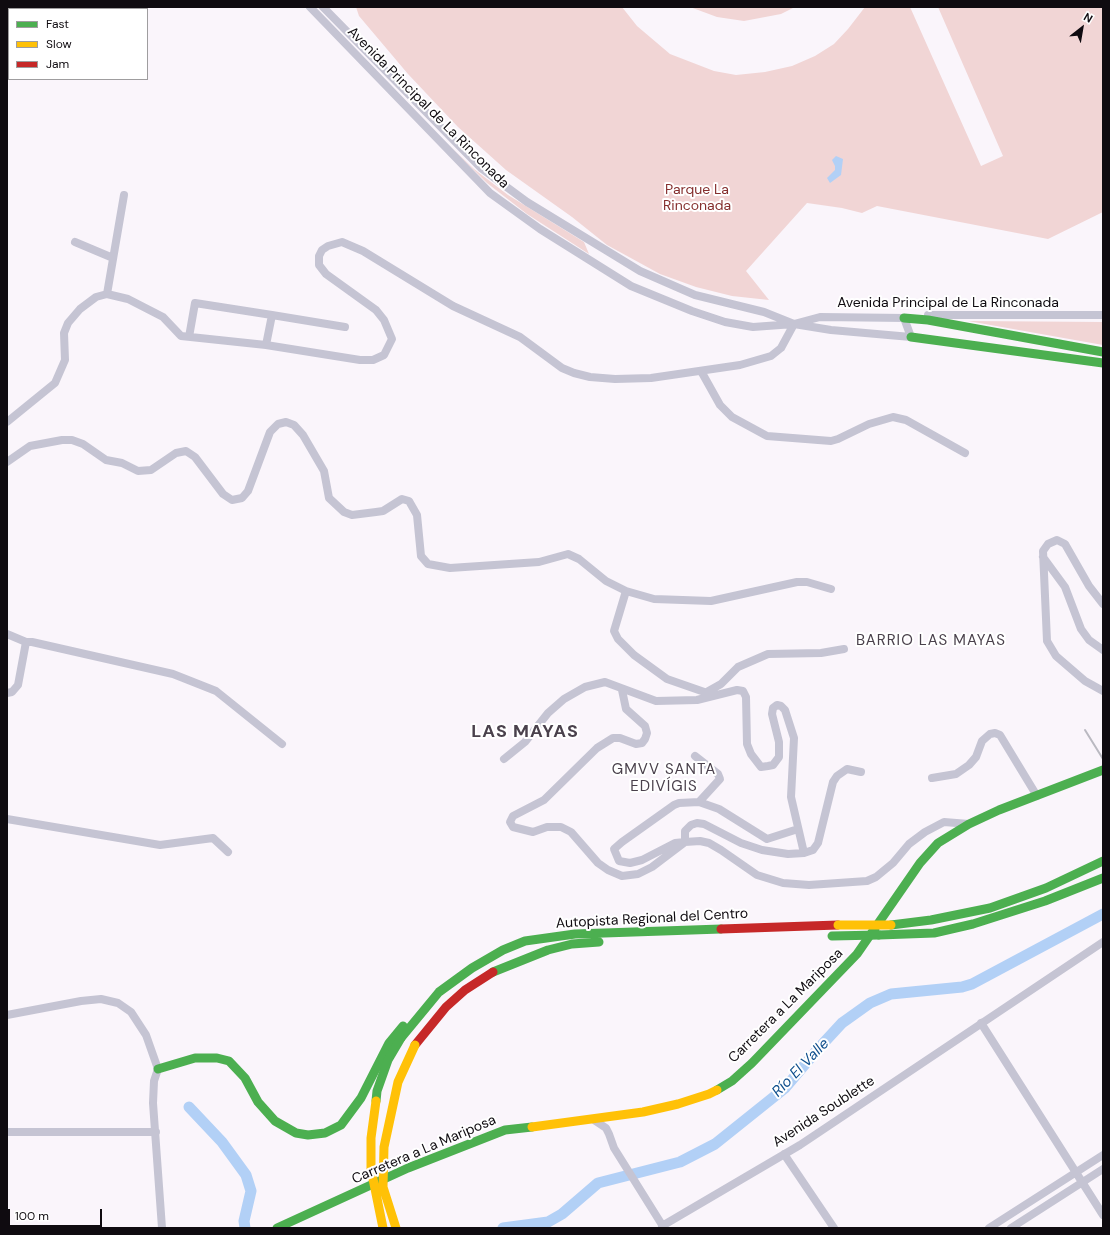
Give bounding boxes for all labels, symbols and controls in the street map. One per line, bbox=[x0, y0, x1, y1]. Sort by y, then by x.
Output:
legend bbox=[8, 8, 148, 80]
north arrow bbox=[1062, 8, 1102, 48]
text: N bbox=[1081, 10, 1095, 26]
text: Fast bbox=[46, 16, 69, 32]
street label: Avenida Principal de La Rinconada bbox=[344, 24, 512, 192]
text: Slow bbox=[46, 36, 72, 52]
text: Jam bbox=[46, 56, 69, 72]
park label: Parque La Rinconada bbox=[663, 182, 731, 214]
street label: Avenida Principal de La Rinconada bbox=[837, 295, 1059, 311]
district label: BARRIO LAS MAYAS bbox=[856, 632, 1006, 650]
district label: LAS MAYAS bbox=[471, 721, 579, 743]
district label: GMVV SANTA EDIVÍGIS bbox=[612, 761, 716, 796]
street label: Autopista Regional del Centro bbox=[555, 906, 749, 932]
street label: Carretera a La Mariposa bbox=[725, 945, 847, 1067]
water label: Río El Valle bbox=[769, 1035, 833, 1101]
street label: Avenida Soublette bbox=[770, 1073, 878, 1151]
street label: Carretera a La Mariposa bbox=[349, 1112, 499, 1188]
scale bar bbox=[10, 1201, 104, 1227]
text: 100 m bbox=[15, 1208, 49, 1224]

